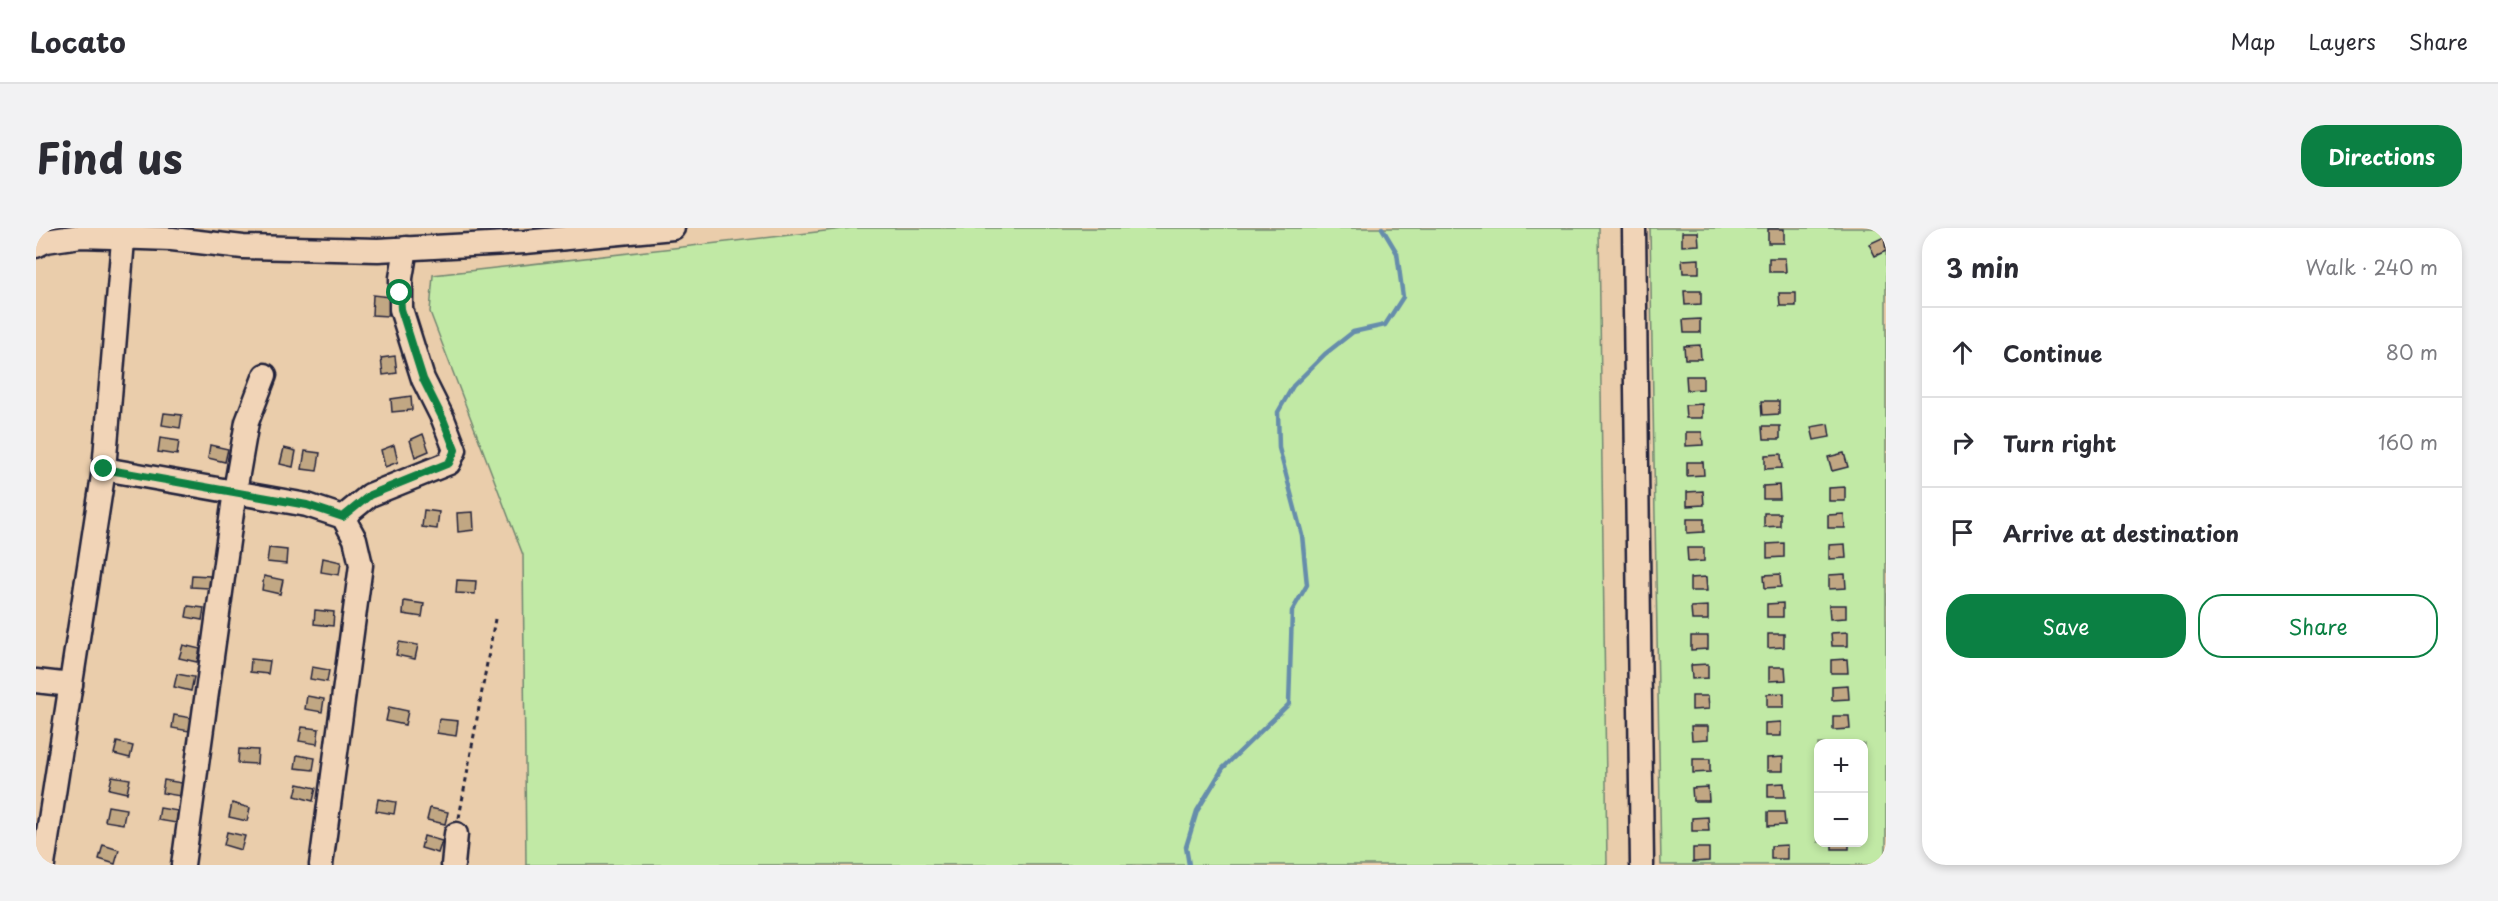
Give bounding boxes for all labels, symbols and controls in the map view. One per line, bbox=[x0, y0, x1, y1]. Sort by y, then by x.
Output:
text: Locato bbox=[30, 20, 126, 63]
text: Map bbox=[2231, 25, 2275, 57]
text: Layers bbox=[2308, 25, 2376, 57]
text: Share bbox=[2409, 25, 2468, 57]
text: Find us bbox=[36, 125, 183, 188]
button: Directions bbox=[2301, 125, 2462, 187]
text: 3 min bbox=[1946, 248, 2019, 287]
text: Walk · 240 m bbox=[2305, 252, 2438, 282]
route start bbox=[386, 279, 412, 305]
icon: ahead bbox=[1946, 336, 1979, 369]
text: Continue bbox=[2003, 336, 2102, 369]
text: 80 m bbox=[2386, 337, 2438, 367]
icon: right bbox=[1946, 426, 1979, 459]
text: Turn right bbox=[2003, 426, 2116, 459]
text: 160 m bbox=[2378, 427, 2438, 457]
route end bbox=[90, 455, 116, 481]
icon: arrive bbox=[1946, 516, 1979, 549]
text: Arrive at destination bbox=[2003, 516, 2239, 549]
button: Save bbox=[1946, 594, 2186, 658]
button: Share bbox=[2198, 594, 2438, 658]
map controls bbox=[1814, 739, 1868, 847]
button: + bbox=[1814, 739, 1868, 793]
button: − bbox=[1814, 793, 1868, 847]

